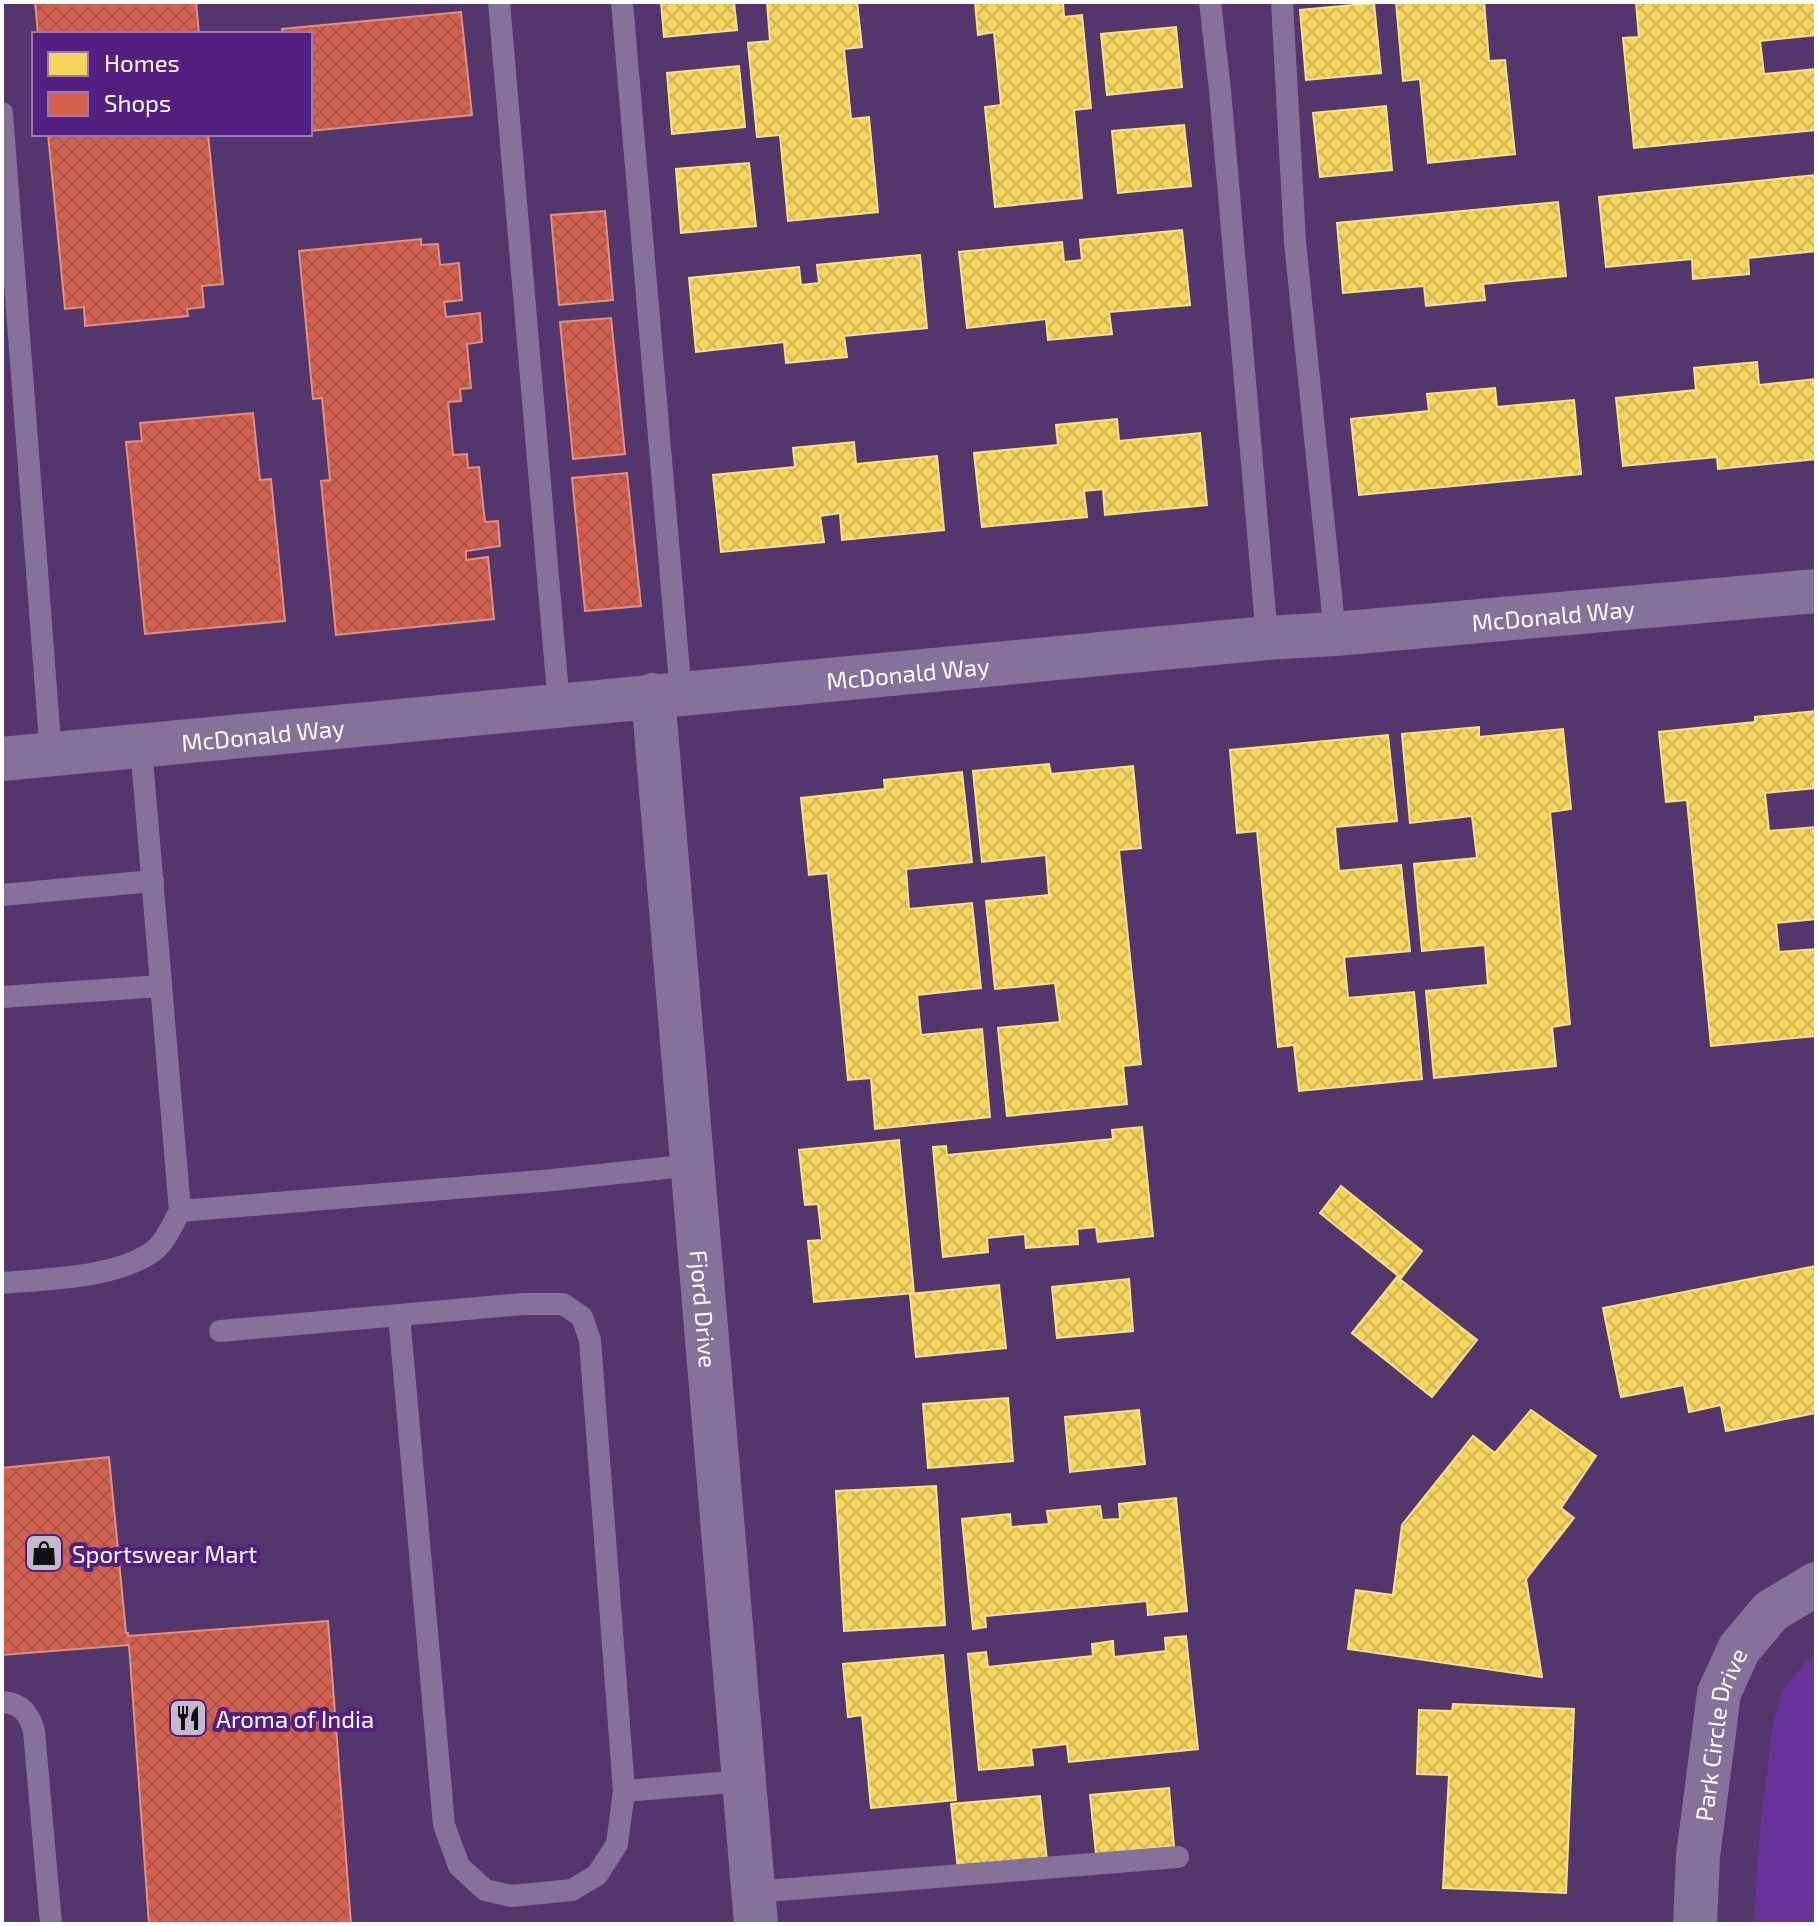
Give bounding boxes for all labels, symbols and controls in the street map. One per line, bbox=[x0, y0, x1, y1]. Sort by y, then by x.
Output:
legend bbox=[32, 32, 312, 136]
text: Homes bbox=[104, 48, 180, 77]
text: Shops bbox=[104, 88, 171, 117]
street label: McDonald Way bbox=[1470, 593, 1636, 636]
street label: McDonald Way bbox=[825, 650, 991, 695]
street label: McDonald Way bbox=[180, 712, 346, 756]
street label: Fjord Drive bbox=[685, 1249, 724, 1369]
shop icon: Sportswear Mart bbox=[23, 1532, 65, 1574]
place label: Sportswear Mart bbox=[72, 1539, 257, 1568]
street label: Park Circle Drive bbox=[1688, 1643, 1752, 1823]
restaurant icon: Aroma of India bbox=[167, 1697, 209, 1739]
place label: Aroma of India bbox=[216, 1704, 374, 1733]

